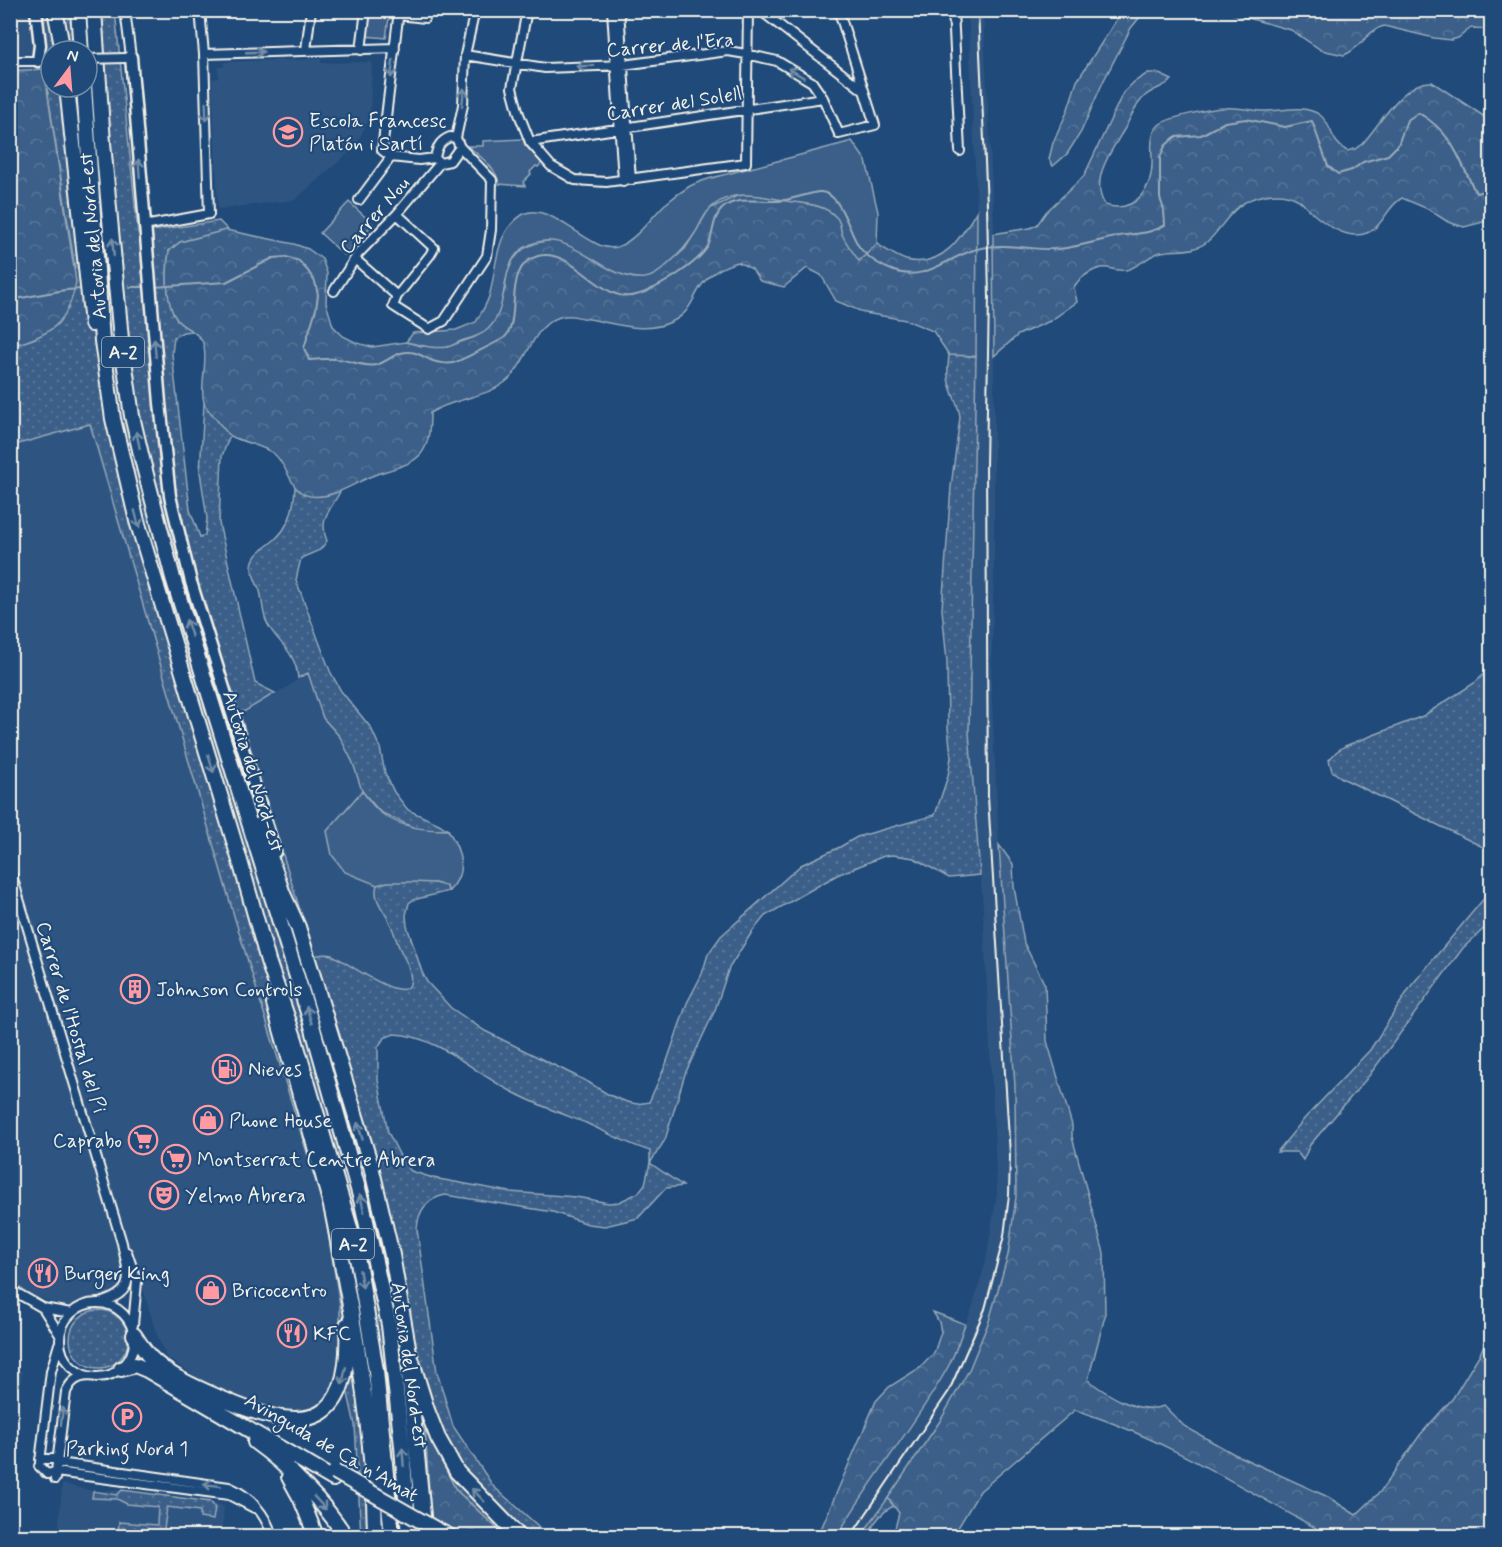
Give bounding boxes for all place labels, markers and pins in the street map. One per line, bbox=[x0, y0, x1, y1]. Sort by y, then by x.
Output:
place label: Escola Francesc Platón i Sartí bbox=[309, 108, 447, 158]
school or university icon: Escola Francesc Platón i Sartí bbox=[272, 116, 304, 148]
building icon: Johnson Controls bbox=[119, 973, 151, 1005]
place label: Johnson Controls bbox=[156, 977, 302, 1004]
fuel station icon: Nieves bbox=[211, 1053, 243, 1085]
place label: Nieves bbox=[248, 1057, 302, 1084]
shop icon: Phone House bbox=[192, 1104, 224, 1136]
place label: Phone House bbox=[229, 1108, 332, 1135]
supermarket icon: Caprabo bbox=[127, 1124, 159, 1156]
place label: Caprabo bbox=[53, 1128, 122, 1155]
supermarket icon: Montserrat Centre Abrera bbox=[160, 1143, 192, 1175]
place label: Montserrat Centre Abrera bbox=[197, 1147, 436, 1174]
theatre icon: Yelmo Abrera bbox=[148, 1179, 180, 1211]
place label: Yelmo Abrera bbox=[185, 1183, 306, 1210]
restaurant icon: Burger King bbox=[27, 1257, 59, 1289]
place label: Burger King bbox=[64, 1261, 170, 1289]
shop icon: Bricocentro bbox=[195, 1274, 227, 1306]
place label: Bricocentro bbox=[232, 1278, 327, 1305]
restaurant icon: KFC bbox=[276, 1317, 308, 1349]
place label: KFC bbox=[313, 1321, 351, 1348]
parking icon: Parking Nord 1 bbox=[111, 1401, 143, 1433]
place label: Parking Nord 1 bbox=[66, 1436, 188, 1465]

